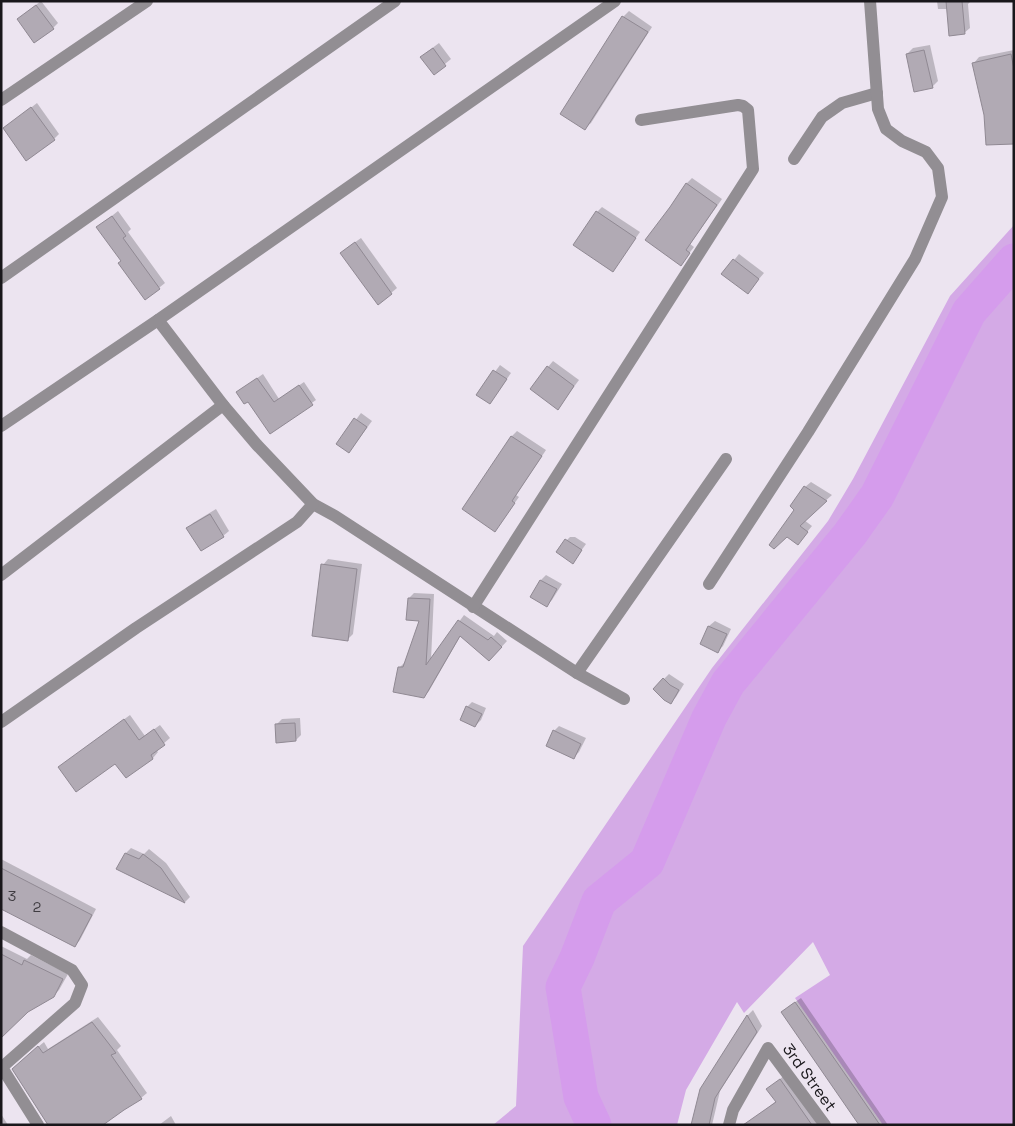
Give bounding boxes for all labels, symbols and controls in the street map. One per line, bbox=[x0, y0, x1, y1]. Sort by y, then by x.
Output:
house number: 3 bbox=[8, 887, 16, 905]
house number: 2 bbox=[33, 898, 41, 916]
street label: 3rd Street bbox=[778, 1039, 841, 1115]

